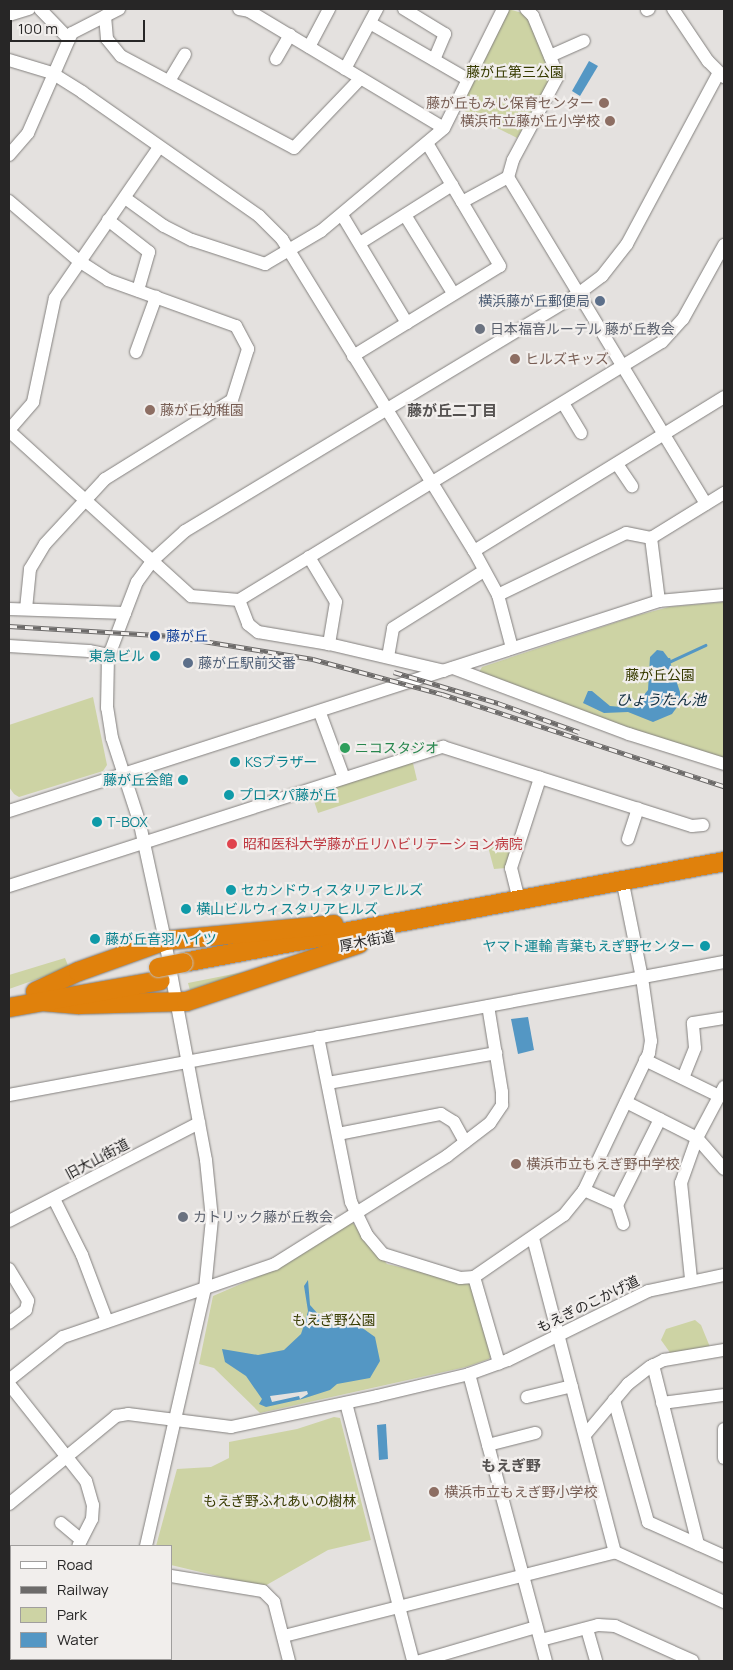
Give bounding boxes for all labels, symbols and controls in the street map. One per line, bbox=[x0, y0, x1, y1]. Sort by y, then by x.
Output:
scale bar bbox=[12, 10, 148, 42]
text: 100 m bbox=[18, 18, 58, 39]
park label: 藤が丘第三公園 bbox=[466, 64, 564, 80]
place label: 藤が丘もみじ保育センター bbox=[426, 95, 594, 111]
marker: 藤が丘もみじ保育センター bbox=[598, 97, 610, 109]
place label: 横浜市立藤が丘小学校 bbox=[460, 113, 600, 129]
marker: 横浜市立藤が丘小学校 bbox=[604, 115, 616, 127]
place label: 横浜藤が丘郵便局 bbox=[478, 293, 590, 309]
marker: 横浜藤が丘郵便局 bbox=[594, 295, 606, 307]
place label: 日本福音ルーテル 藤が丘教会 bbox=[490, 321, 675, 337]
marker: 日本福音ルーテル 藤が丘教会 bbox=[474, 323, 486, 335]
place label: ヒルズキッズ bbox=[525, 351, 609, 367]
marker: ヒルズキッズ bbox=[509, 353, 521, 365]
place label: 藤が丘幼稚園 bbox=[160, 402, 244, 418]
district label: 藤が丘二丁目 bbox=[407, 402, 497, 420]
marker: 藤が丘幼稚園 bbox=[144, 404, 156, 416]
place label: 藤が丘 bbox=[166, 628, 208, 644]
marker: 藤が丘 bbox=[148, 629, 162, 643]
place label: 東急ビル bbox=[89, 648, 145, 664]
marker: 東急ビル bbox=[149, 650, 161, 662]
place label: 藤が丘駅前交番 bbox=[198, 655, 296, 671]
marker: 藤が丘駅前交番 bbox=[182, 657, 194, 669]
park label: 藤が丘公園 bbox=[625, 667, 695, 683]
water label: ひょうたん池 bbox=[616, 691, 706, 709]
place label: ニコスタジオ bbox=[355, 740, 439, 756]
marker: ニコスタジオ bbox=[339, 742, 351, 754]
place label: KSブラザー bbox=[245, 754, 318, 770]
marker: KSブラザー bbox=[229, 756, 241, 768]
place label: 藤が丘会館 bbox=[103, 772, 173, 788]
marker: 藤が丘会館 bbox=[177, 774, 189, 786]
place label: プロスパ藤が丘 bbox=[239, 787, 337, 803]
marker: プロスパ藤が丘 bbox=[223, 789, 235, 801]
place label: T-BOX bbox=[107, 814, 148, 830]
marker: T-BOX bbox=[91, 816, 103, 828]
place label: 昭和医科大学藤が丘リハビリテーション病院 bbox=[243, 836, 523, 852]
marker: 昭和医科大学藤が丘リハビリテーション病院 bbox=[225, 837, 239, 851]
place label: セカンドウィスタリアヒルズ bbox=[241, 882, 423, 898]
marker: セカンドウィスタリアヒルズ bbox=[225, 884, 237, 896]
place label: 横山ビルウィスタリアヒルズ bbox=[196, 901, 378, 917]
marker: 横山ビルウィスタリアヒルズ bbox=[180, 903, 192, 915]
street label: 厚木街道 bbox=[338, 927, 396, 955]
place label: 藤が丘音羽ハイツ bbox=[105, 931, 217, 947]
marker: 藤が丘音羽ハイツ bbox=[89, 933, 101, 945]
place label: ヤマト運輸 青葉もえぎ野センター bbox=[482, 938, 695, 954]
marker: ヤマト運輸 青葉もえぎ野センター bbox=[699, 940, 711, 952]
street label: 旧大山街道 bbox=[62, 1135, 132, 1183]
place label: 横浜市立もえぎ野中学校 bbox=[526, 1156, 680, 1172]
marker: 横浜市立もえぎ野中学校 bbox=[510, 1158, 522, 1170]
place label: カトリック藤が丘教会 bbox=[193, 1209, 333, 1225]
marker: カトリック藤が丘教会 bbox=[177, 1211, 189, 1223]
street label: もえぎのこかげ道 bbox=[534, 1272, 642, 1336]
park label: もえぎ野公園 bbox=[292, 1312, 376, 1328]
district label: もえぎ野 bbox=[481, 1457, 541, 1475]
place label: 横浜市立もえぎ野小学校 bbox=[444, 1484, 598, 1500]
marker: 横浜市立もえぎ野小学校 bbox=[428, 1486, 440, 1498]
park label: もえぎ野ふれあいの樹林 bbox=[203, 1493, 357, 1509]
legend bbox=[10, 1545, 172, 1660]
text: Road bbox=[57, 1554, 93, 1575]
text: Railway bbox=[57, 1579, 109, 1600]
text: Park bbox=[57, 1604, 87, 1625]
text: Water bbox=[57, 1629, 99, 1650]

